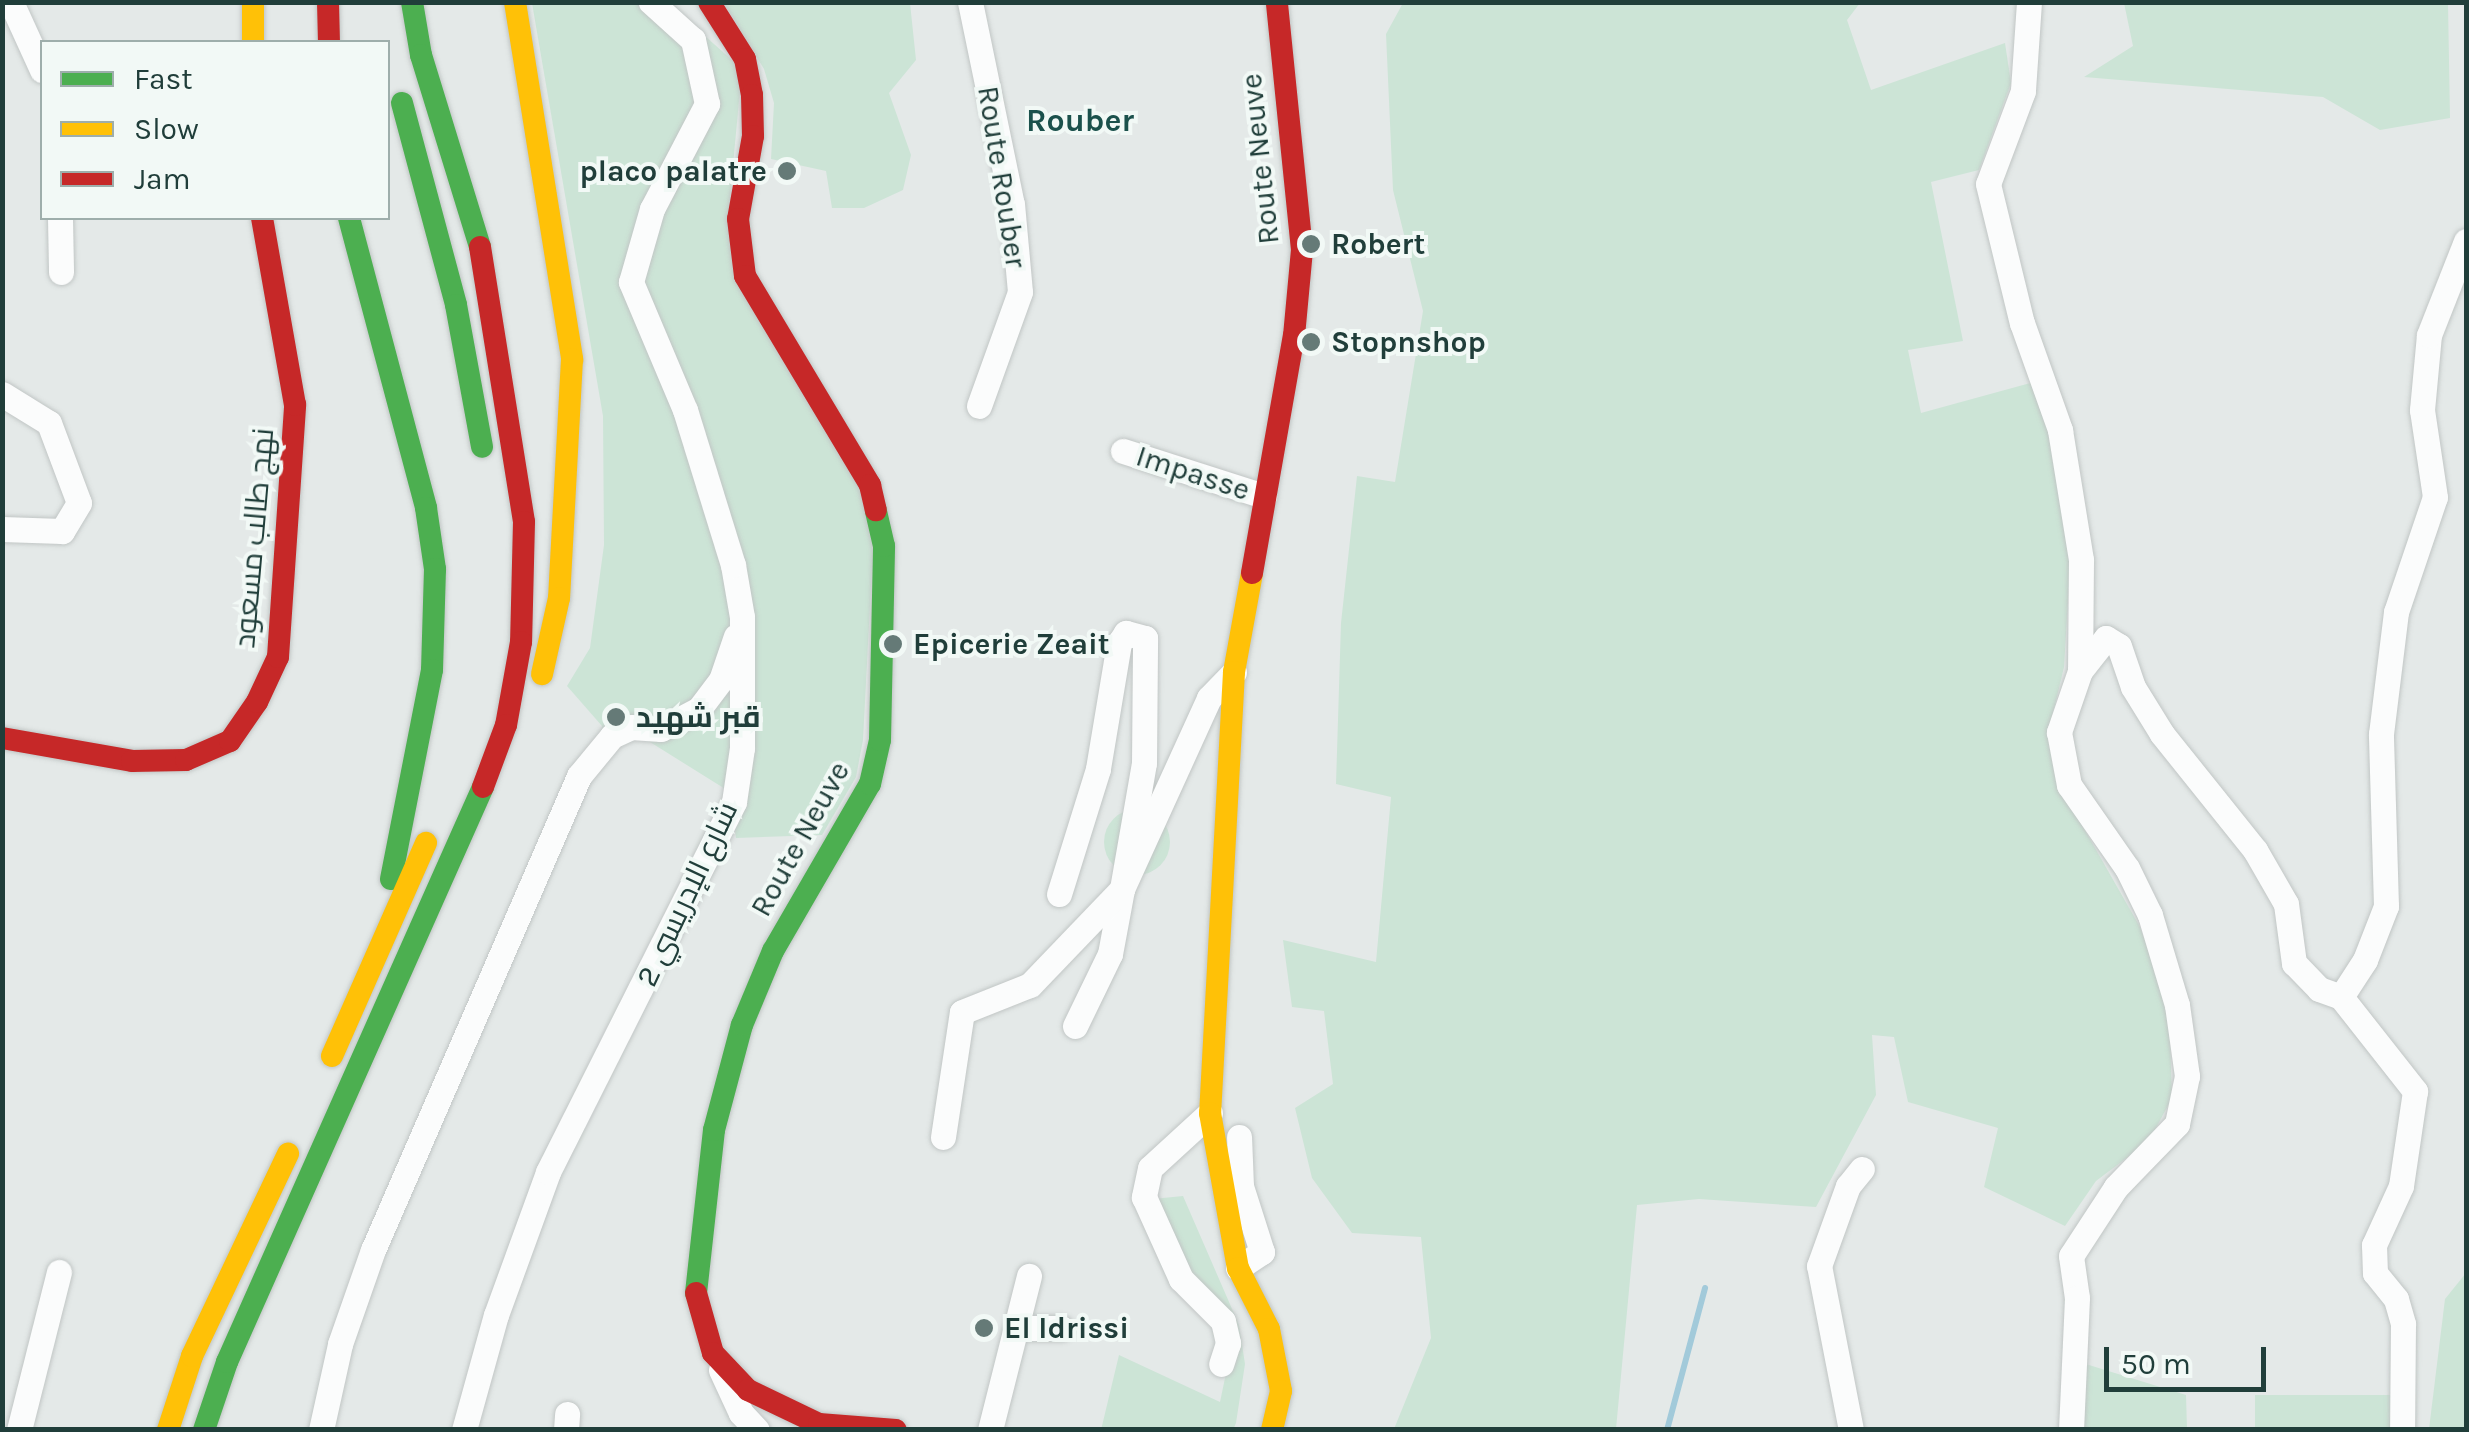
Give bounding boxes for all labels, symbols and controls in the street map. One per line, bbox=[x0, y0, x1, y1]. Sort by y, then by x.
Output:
legend bbox=[40, 40, 390, 220]
text: Fast bbox=[134, 61, 193, 97]
street label: Route Neuve bbox=[1233, 72, 1287, 246]
street label: Route Rouber bbox=[970, 83, 1034, 271]
district label: Rouber bbox=[1026, 102, 1134, 140]
text: Slow bbox=[134, 111, 199, 147]
place label: placo palatre bbox=[580, 153, 767, 189]
marker: placo palatre bbox=[776, 160, 798, 182]
text: Jam bbox=[134, 161, 191, 197]
place label: Robert bbox=[1331, 226, 1425, 262]
marker: Robert bbox=[1300, 233, 1322, 255]
place label: Stopnshop bbox=[1331, 324, 1486, 360]
marker: Stopnshop bbox=[1300, 331, 1322, 353]
street label: نهج طالب مسعود bbox=[226, 426, 282, 650]
street label: Impasse bbox=[1132, 438, 1254, 508]
place label: Epicerie Zeait bbox=[913, 626, 1110, 662]
marker: Epicerie Zeait bbox=[882, 633, 904, 655]
place label: قبر شهيد bbox=[636, 699, 761, 735]
marker: قبر شهيد bbox=[605, 706, 627, 728]
street label: Route Neuve bbox=[743, 755, 857, 923]
street label: شارع الإدريسي 2 bbox=[629, 796, 745, 992]
place label: El Idrissi bbox=[1004, 1310, 1129, 1346]
marker: El Idrissi bbox=[973, 1317, 995, 1339]
scale bar bbox=[2109, 1327, 2272, 1389]
text: 50 m bbox=[2121, 1346, 2191, 1382]

